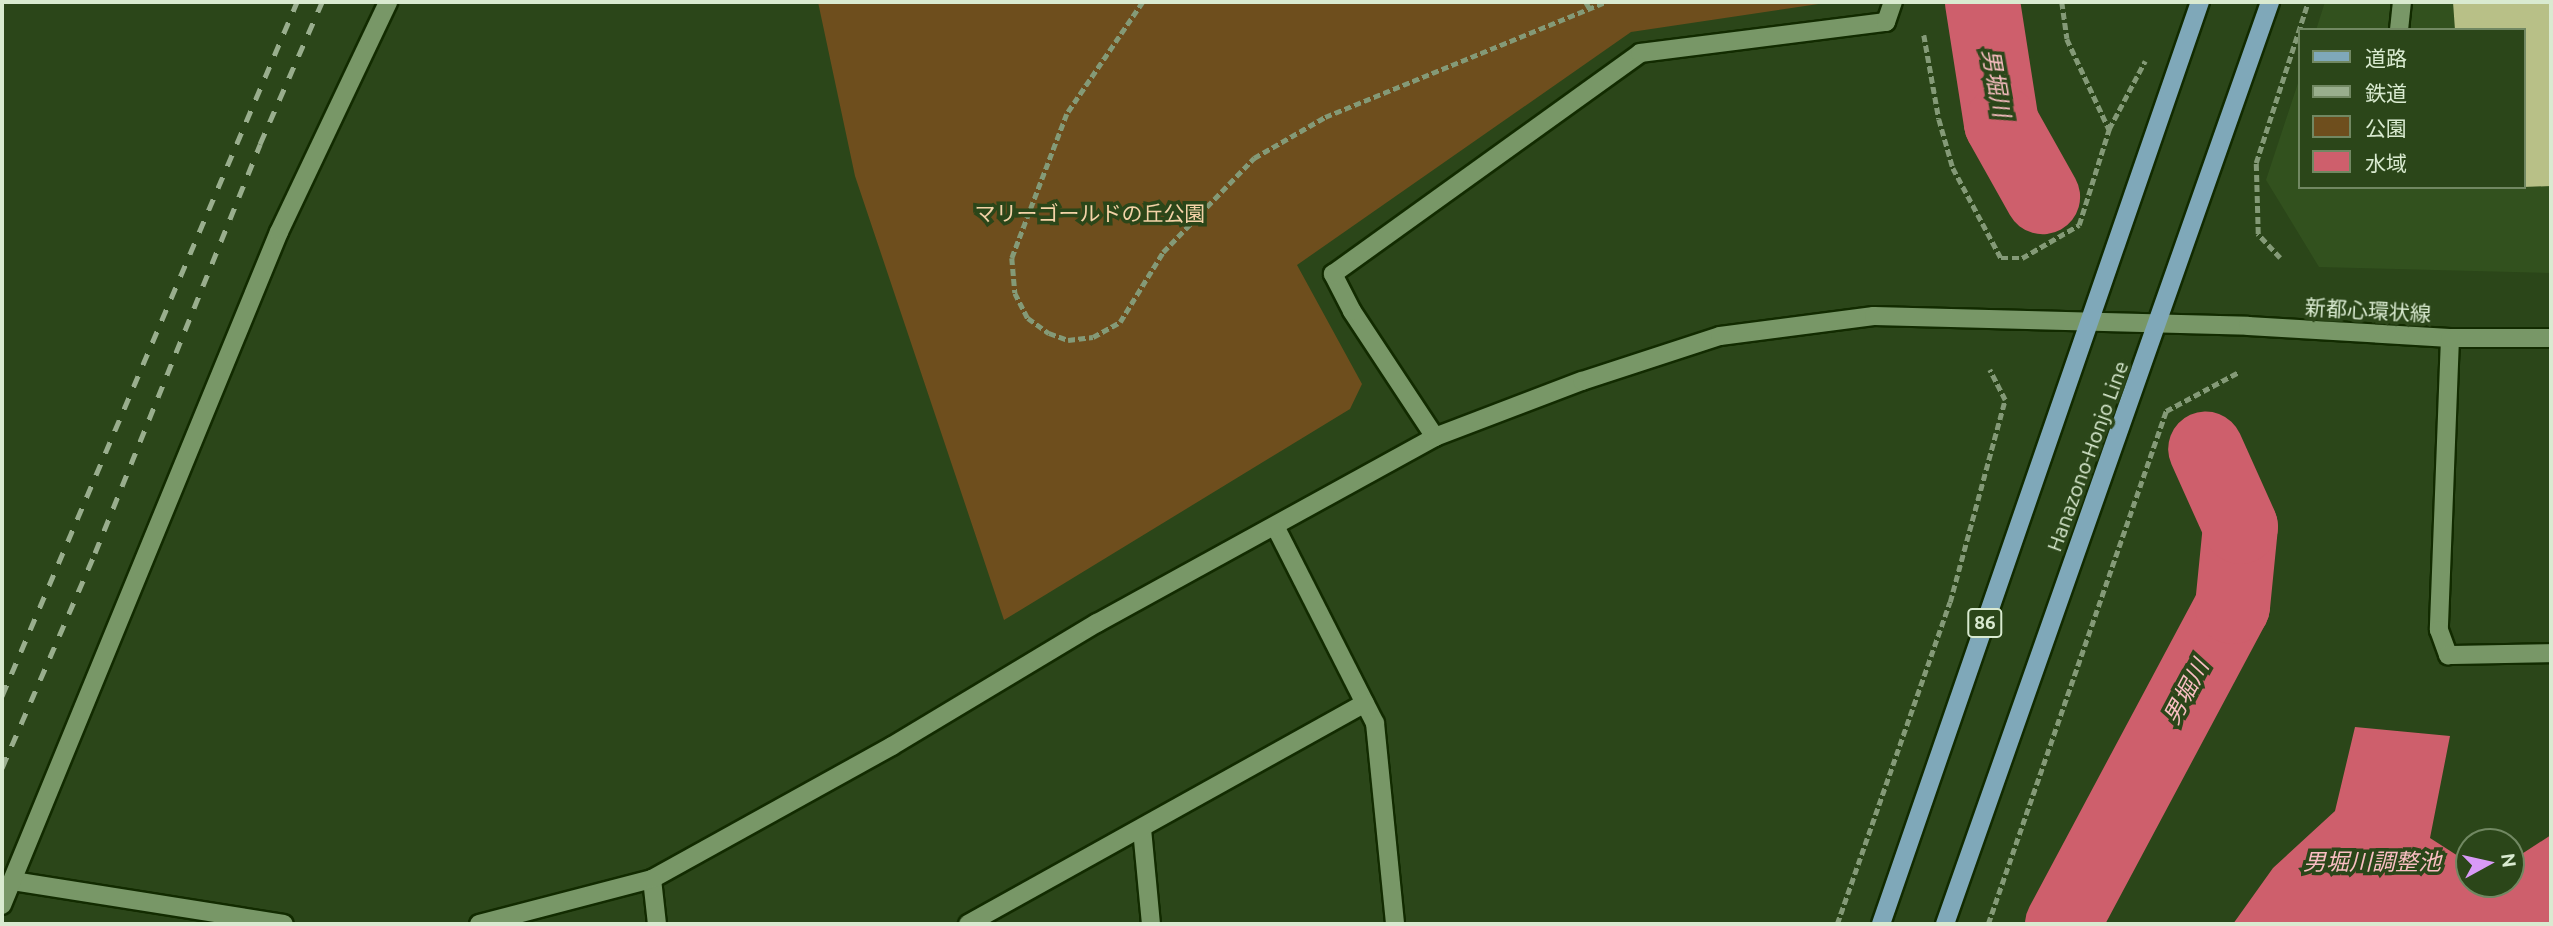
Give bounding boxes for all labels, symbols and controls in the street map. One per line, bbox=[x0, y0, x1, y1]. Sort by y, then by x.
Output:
legend bbox=[2298, 28, 2525, 189]
text: 道路 bbox=[2365, 46, 2407, 70]
water label: 男堀川 bbox=[1976, 47, 2016, 119]
text: 鉄道 bbox=[2365, 81, 2407, 105]
text: 公園 bbox=[2365, 116, 2407, 140]
text: 水域 bbox=[2365, 151, 2407, 175]
park label: マリーゴールドの丘公園 bbox=[975, 200, 1205, 226]
street label: 新都心環状線 bbox=[2304, 294, 2432, 326]
street label: Hanazono-Honjo Line bbox=[2041, 357, 2133, 555]
road number: 86 bbox=[1966, 608, 2004, 638]
water label: 男堀川 bbox=[2158, 655, 2214, 729]
north arrow bbox=[2455, 828, 2525, 898]
water label: 男堀川調整池 bbox=[2303, 848, 2441, 876]
text: N bbox=[2497, 852, 2521, 869]

